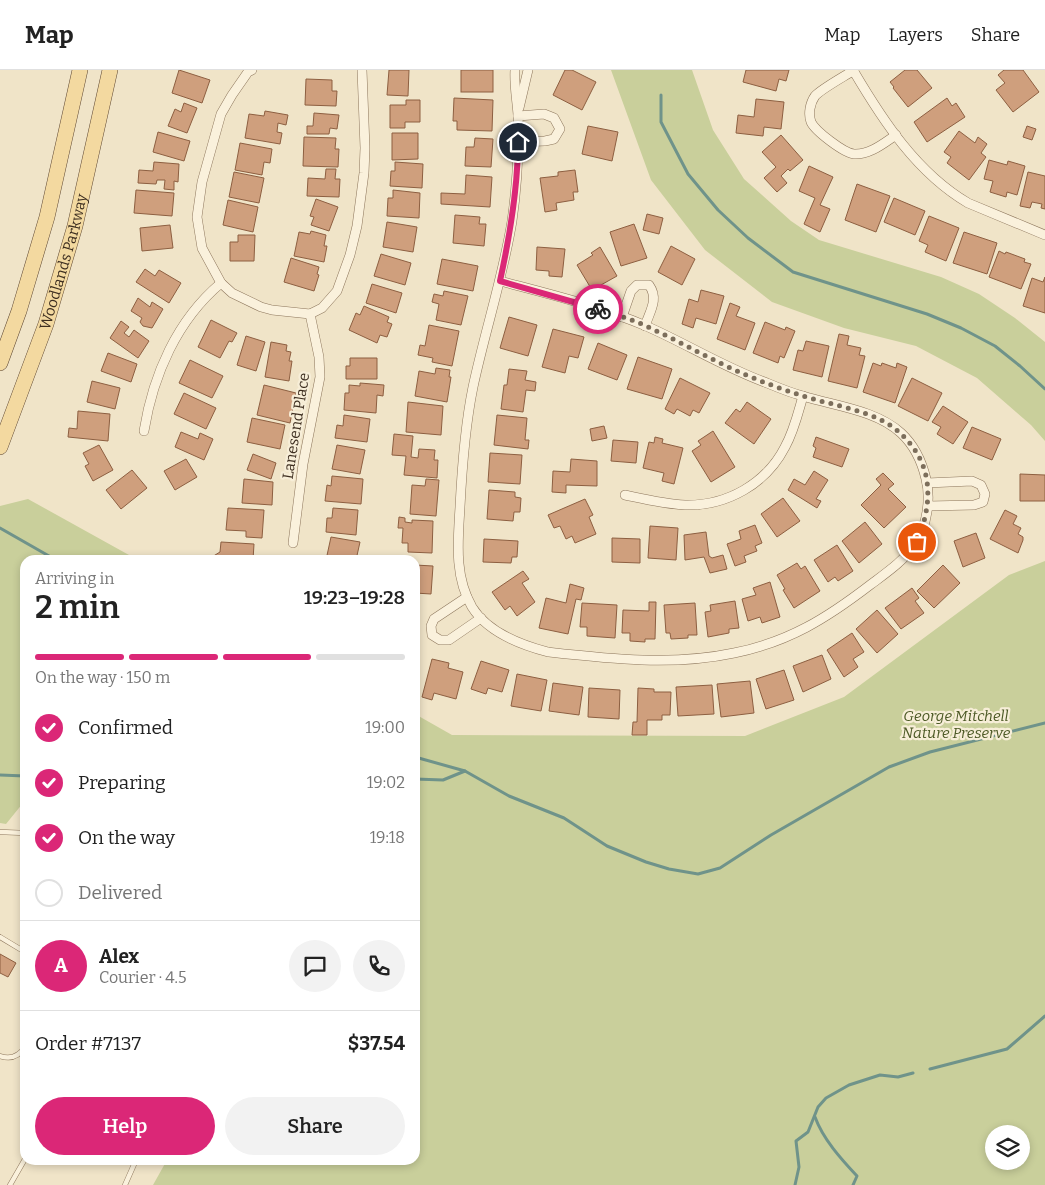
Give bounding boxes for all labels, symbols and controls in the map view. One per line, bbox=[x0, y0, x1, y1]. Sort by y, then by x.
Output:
text: Map bbox=[25, 21, 74, 49]
text: Map bbox=[824, 24, 860, 46]
text: Layers bbox=[888, 24, 943, 46]
text: Share bbox=[971, 24, 1020, 46]
pin bbox=[497, 121, 539, 163]
icon: home bbox=[504, 128, 532, 156]
street label: Woodlands Parkway bbox=[36, 192, 91, 332]
courier bbox=[573, 284, 623, 334]
icon: bike bbox=[584, 295, 612, 323]
street label: Lanesend Place bbox=[279, 372, 313, 480]
pin bbox=[896, 521, 938, 563]
icon: bag bbox=[903, 528, 931, 556]
text: Arriving in bbox=[35, 569, 114, 588]
text: 19:23–19:28 bbox=[304, 586, 405, 609]
text: 2 min bbox=[35, 588, 120, 626]
text: On the way · 150 m bbox=[35, 668, 170, 687]
park label: George Mitchell Nature Preserve bbox=[902, 707, 1011, 742]
icon: check bbox=[35, 714, 63, 742]
text: Confirmed bbox=[78, 716, 173, 739]
text: 19:00 bbox=[365, 718, 405, 737]
icon: check bbox=[35, 769, 63, 797]
text: Preparing bbox=[78, 771, 166, 794]
text: 19:02 bbox=[367, 773, 405, 792]
icon: check bbox=[35, 824, 63, 852]
text: On the way bbox=[78, 826, 175, 849]
text: 19:18 bbox=[370, 828, 405, 847]
text: Delivered bbox=[78, 881, 162, 904]
button: chat bbox=[289, 940, 341, 992]
button: phone bbox=[353, 940, 405, 992]
text: Alex bbox=[99, 945, 139, 968]
text: A bbox=[54, 954, 68, 977]
text: Courier · 4.5 bbox=[99, 968, 187, 987]
text: Order #7137 bbox=[35, 1032, 141, 1055]
text: $37.54 bbox=[348, 1032, 405, 1055]
button: Help bbox=[35, 1097, 215, 1155]
button: Share bbox=[225, 1097, 405, 1155]
map controls bbox=[985, 1125, 1030, 1170]
button: layers bbox=[985, 1125, 1030, 1170]

